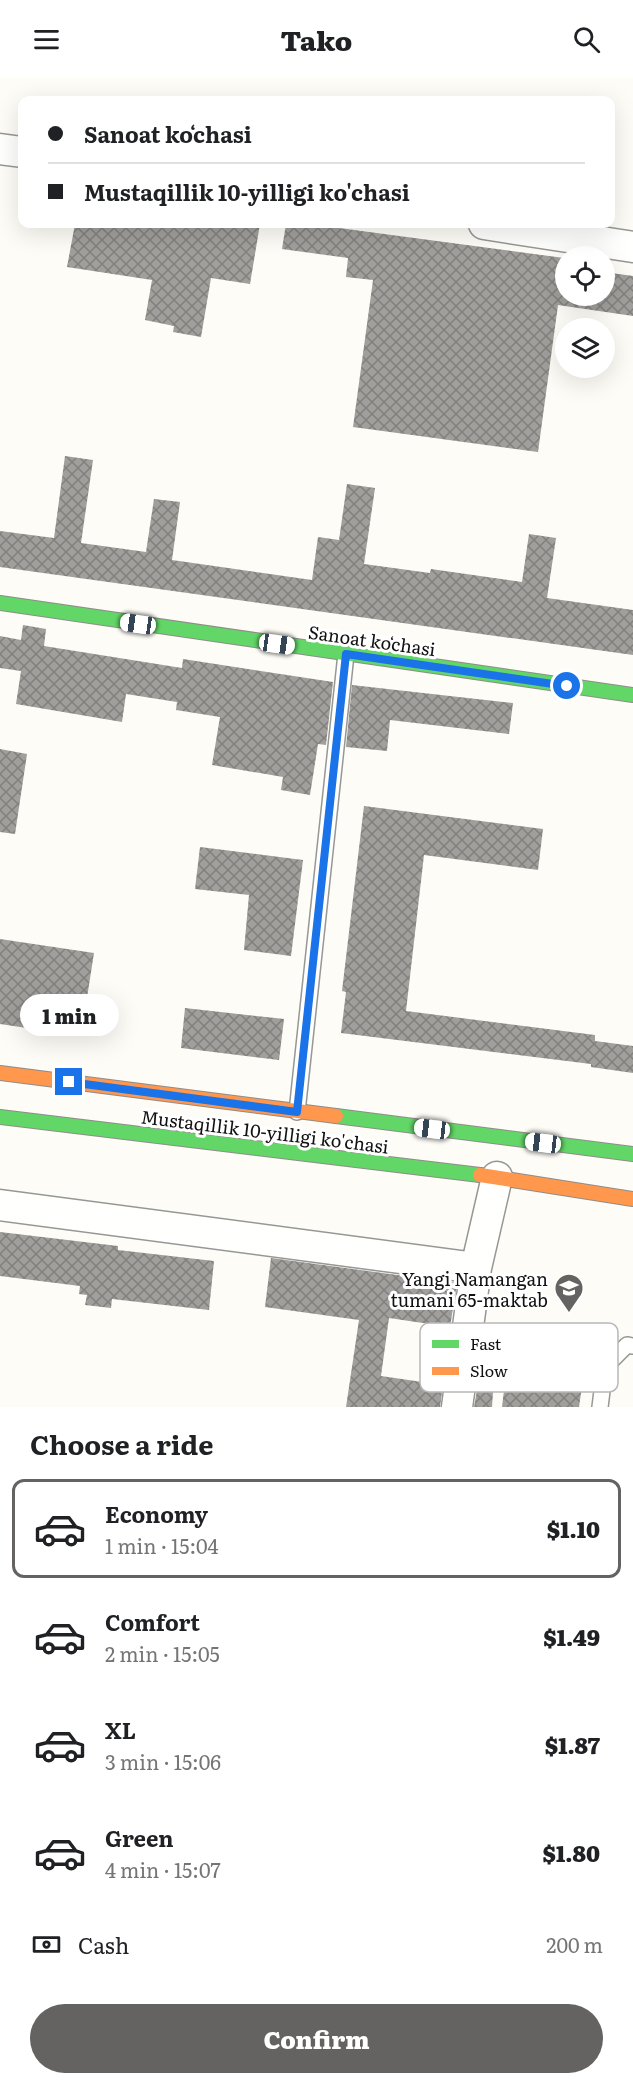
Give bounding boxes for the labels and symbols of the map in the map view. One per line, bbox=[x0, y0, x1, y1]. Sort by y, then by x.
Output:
car bbox=[119, 613, 157, 635]
street label: Sanoat koʻchasi bbox=[307, 618, 437, 662]
car bbox=[258, 633, 296, 655]
route start bbox=[553, 672, 580, 699]
callout: 1 min bbox=[20, 995, 118, 1037]
route end bbox=[55, 1068, 82, 1095]
street label: Mustaqillik 10-yilligi ko'chasi bbox=[140, 1102, 390, 1160]
car bbox=[413, 1118, 451, 1140]
car bbox=[524, 1132, 562, 1154]
place label: Yangi Namangan tumani 65-maktab bbox=[391, 1265, 548, 1313]
school or university icon: Yangi Namangan tumani 65-maktab bbox=[553, 1272, 585, 1314]
legend bbox=[420, 1323, 618, 1392]
text: Fast bbox=[470, 1331, 502, 1355]
text: Slow bbox=[470, 1358, 508, 1382]

